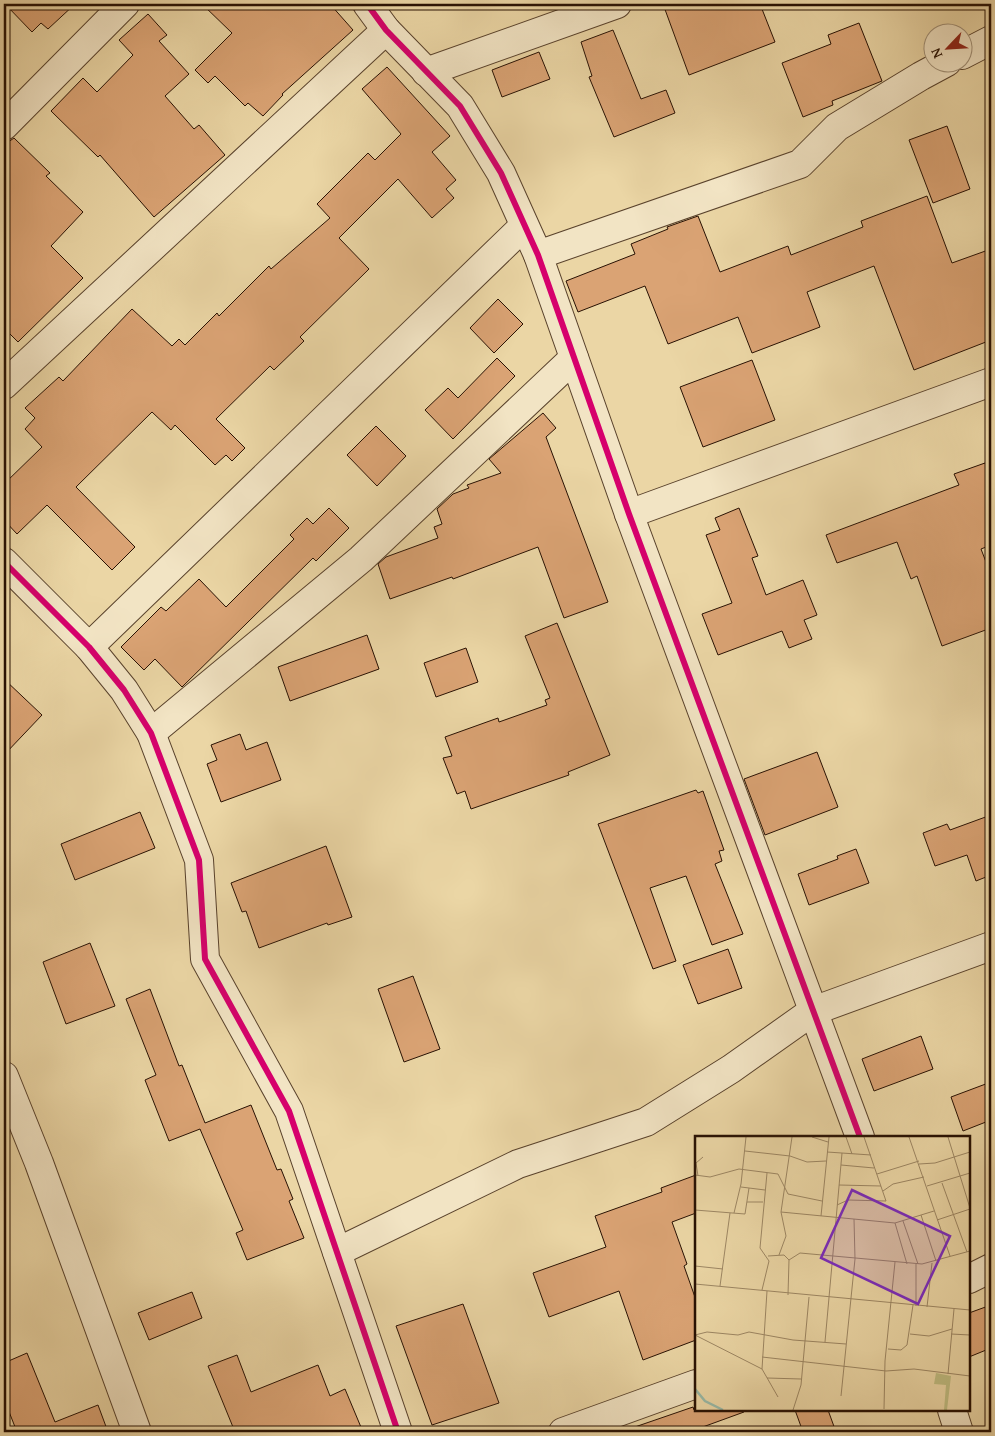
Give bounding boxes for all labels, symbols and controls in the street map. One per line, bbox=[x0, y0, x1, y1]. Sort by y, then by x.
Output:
north arrow bbox=[922, 22, 972, 72]
text: N bbox=[925, 44, 947, 62]
inset map bbox=[695, 1136, 970, 1411]

